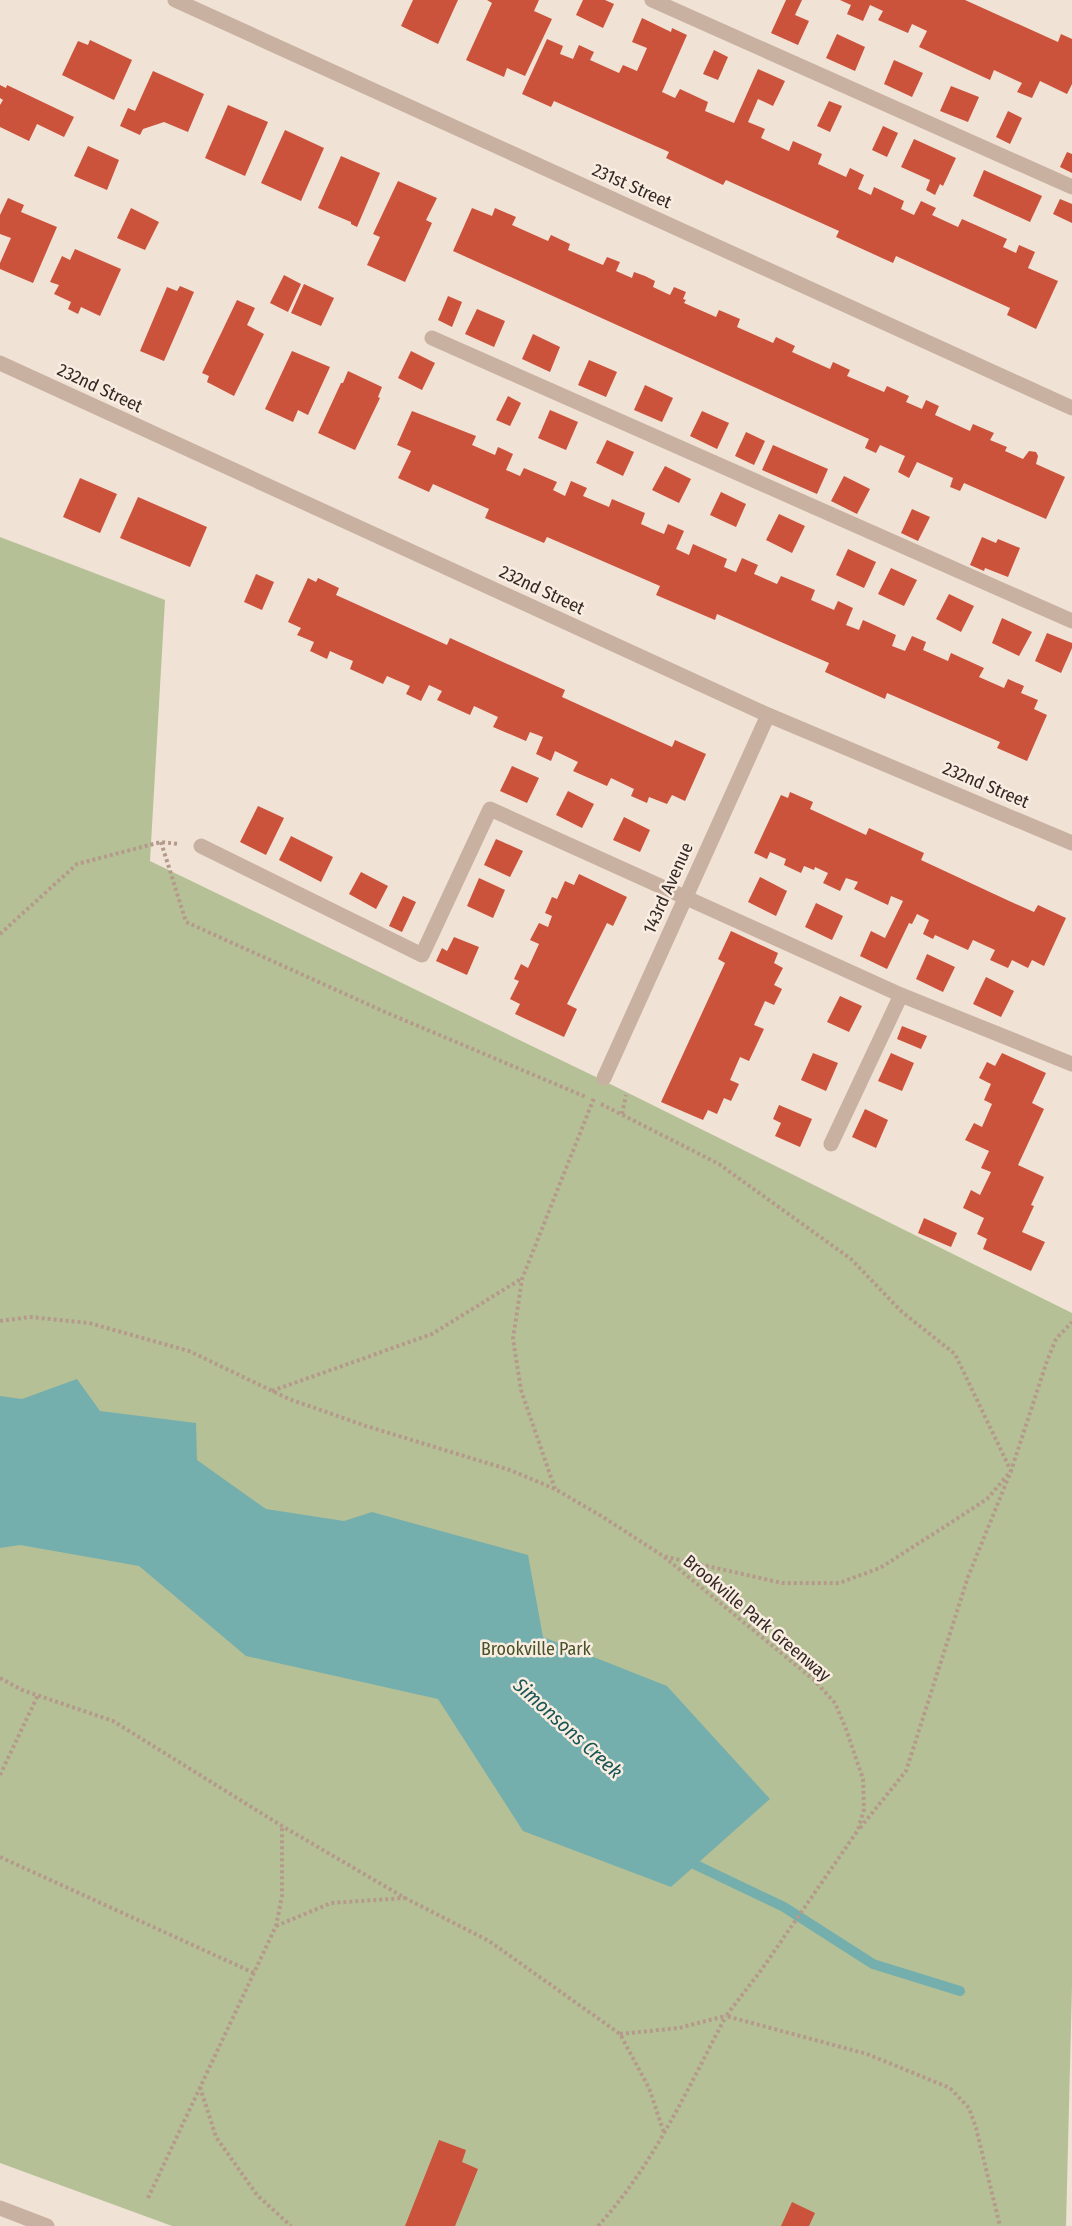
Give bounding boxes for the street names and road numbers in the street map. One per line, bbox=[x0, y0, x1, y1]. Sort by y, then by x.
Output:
street label: 231st Street bbox=[589, 159, 675, 213]
street label: 232nd Street bbox=[54, 359, 146, 417]
street label: 232nd Street bbox=[496, 561, 588, 619]
street label: 232nd Street bbox=[940, 757, 1032, 813]
street label: 143rd Avenue bbox=[638, 839, 698, 937]
street label: Brookville Park Greenway bbox=[679, 1550, 835, 1686]

